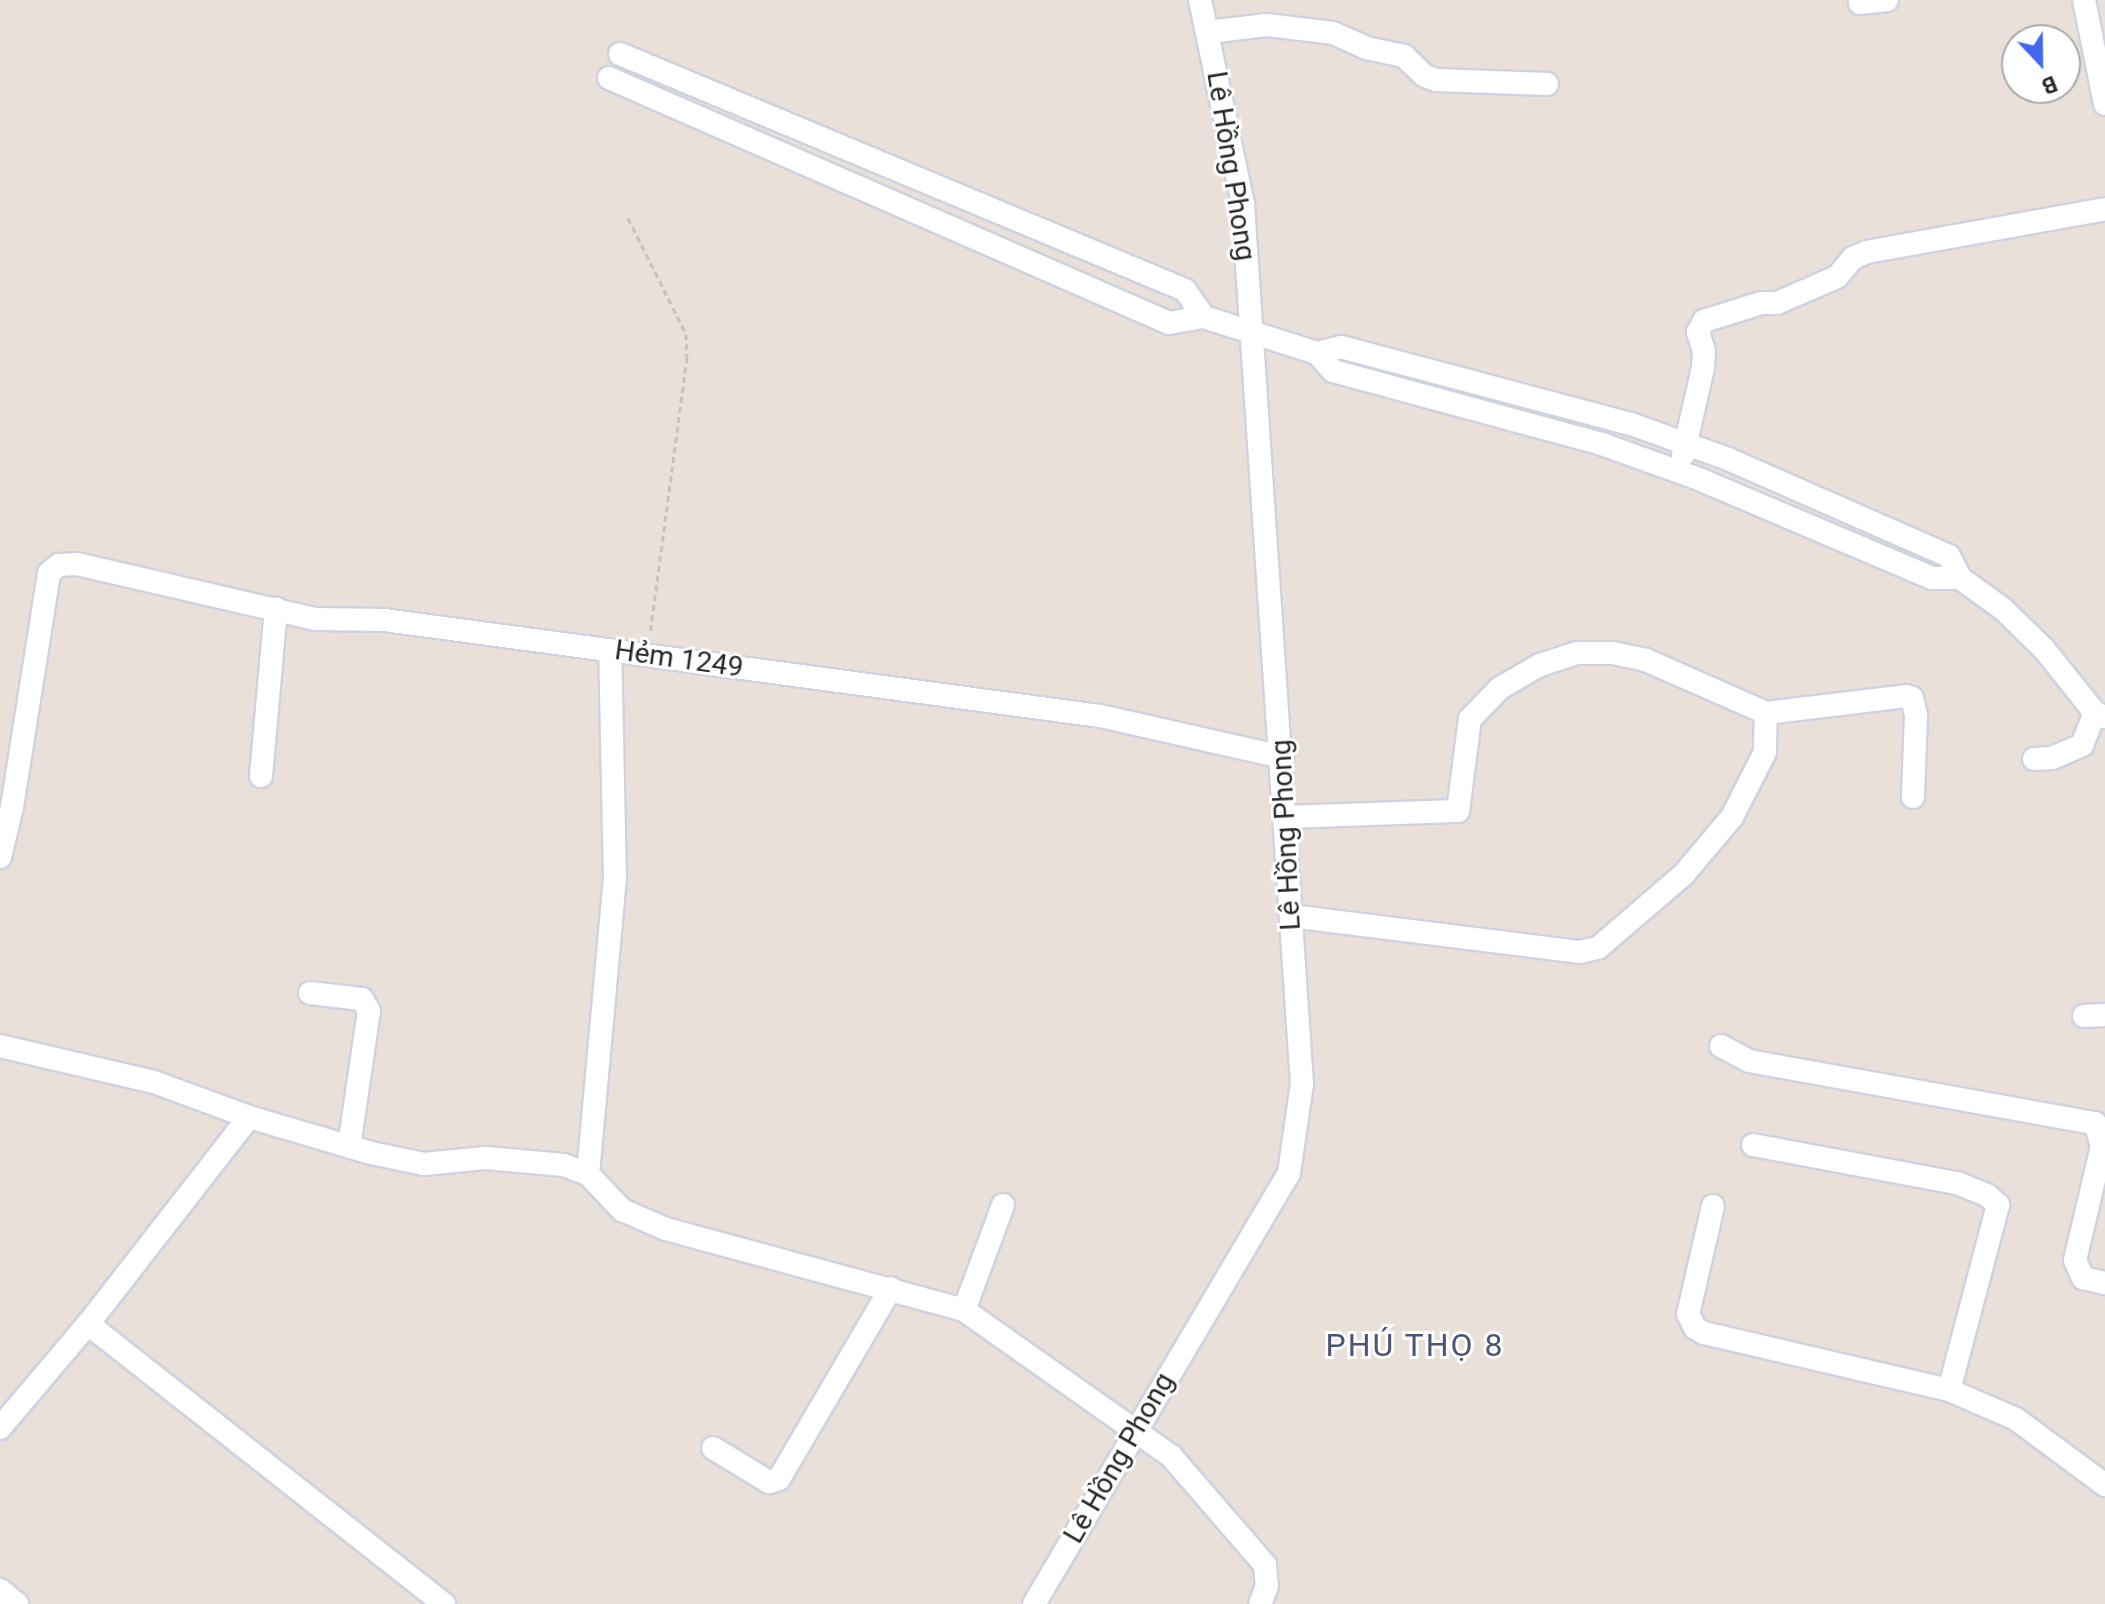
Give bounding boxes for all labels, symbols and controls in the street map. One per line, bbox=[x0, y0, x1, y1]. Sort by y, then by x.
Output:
north arrow bbox=[2001, 24, 2081, 104]
street label: Lê Hồng Phong bbox=[1199, 69, 1263, 263]
text: B bbox=[2038, 71, 2061, 99]
street label: Hẻm 1249 bbox=[613, 633, 745, 685]
street label: Lê Hồng Phong bbox=[1264, 739, 1308, 931]
district label: PHÚ THỌ 8 bbox=[1325, 1326, 1505, 1364]
street label: Lê Hồng Phong bbox=[1057, 1367, 1181, 1549]

